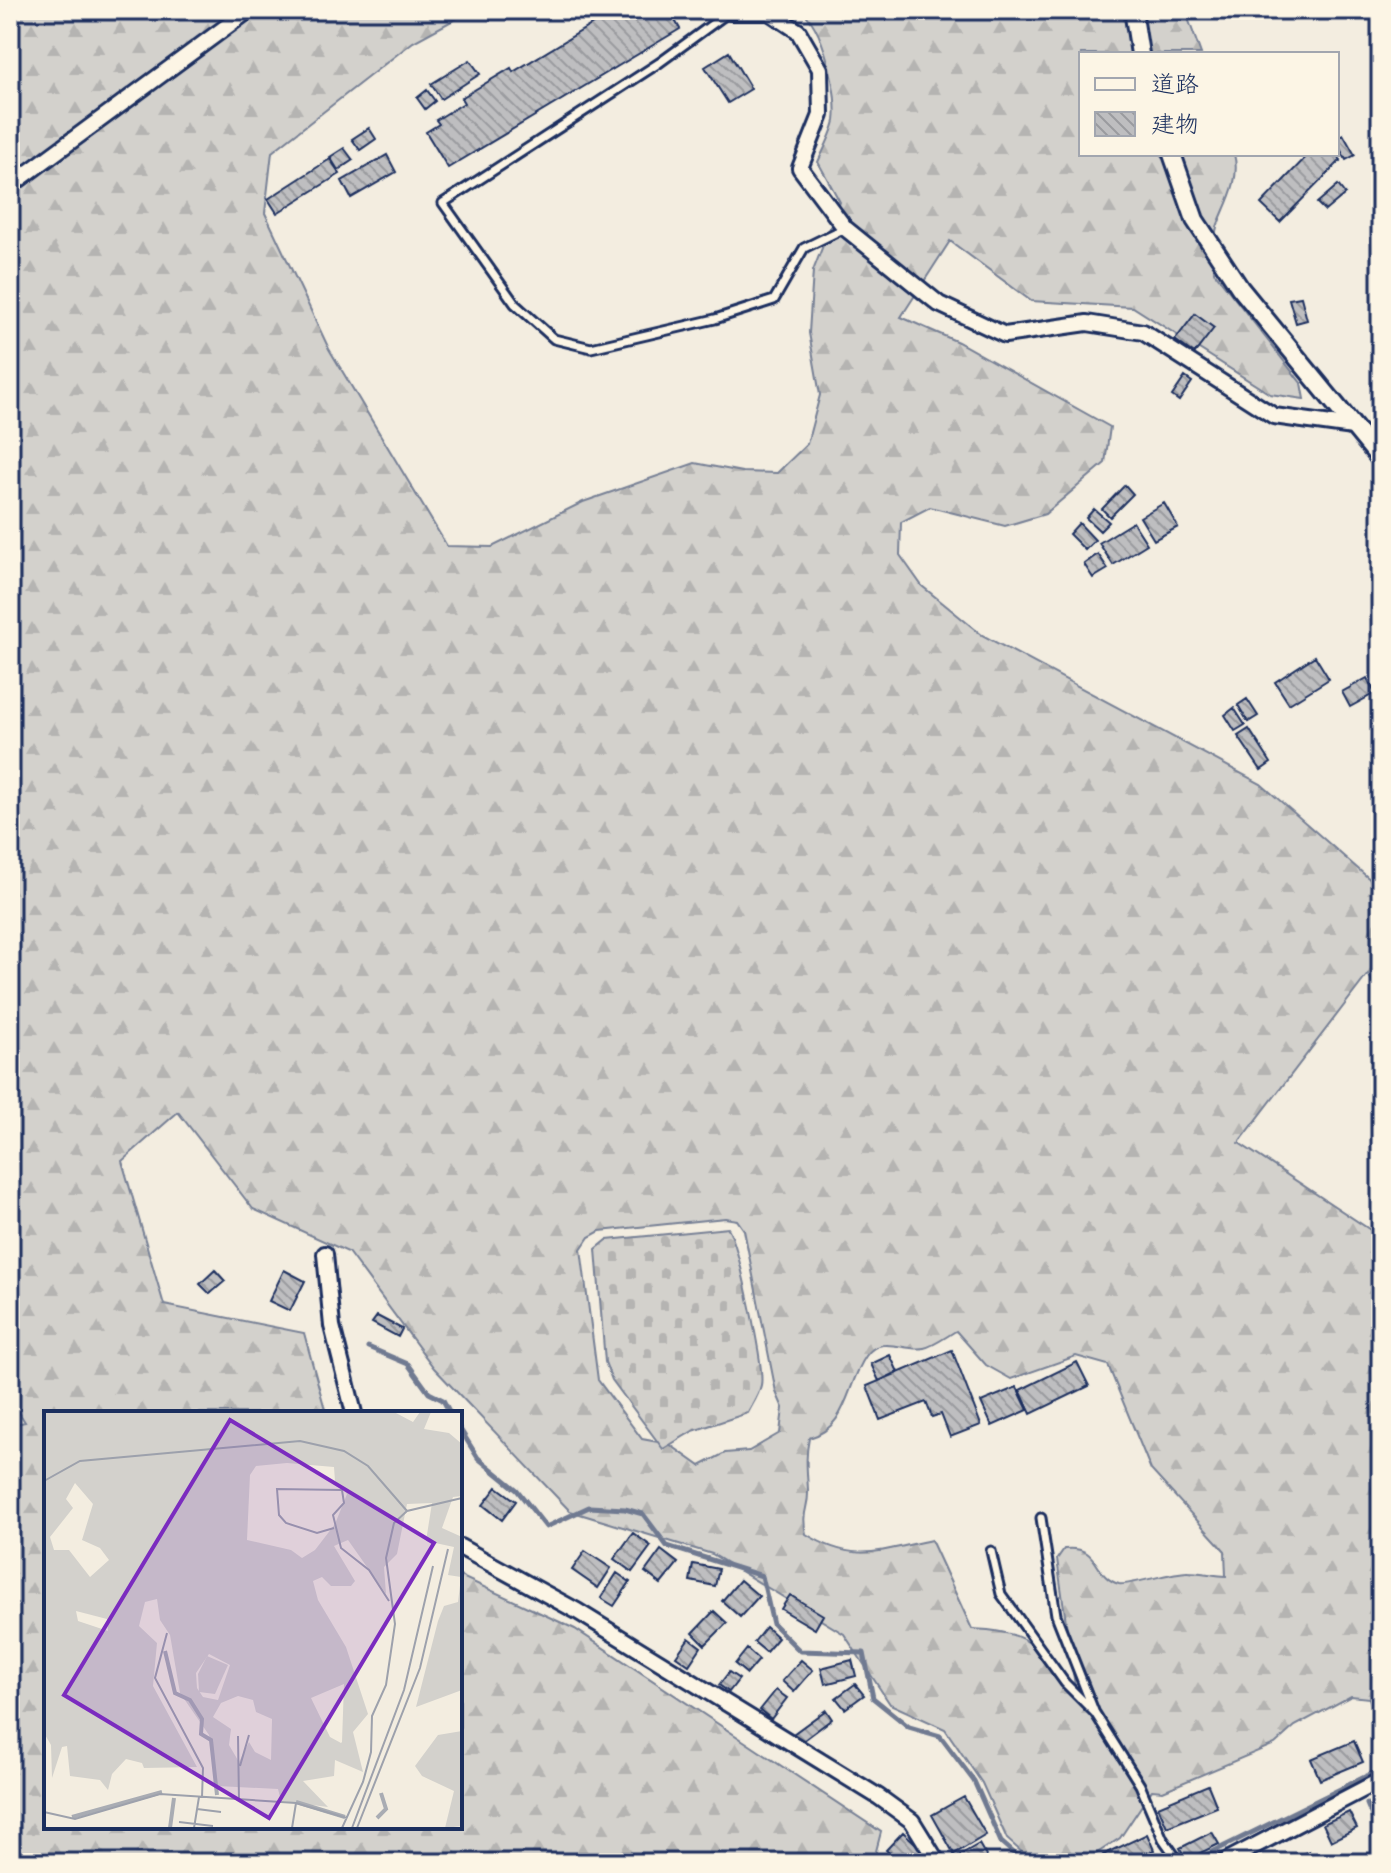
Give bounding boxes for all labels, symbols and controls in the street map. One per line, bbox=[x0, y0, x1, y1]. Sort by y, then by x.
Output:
legend bbox=[1079, 52, 1339, 156]
text: 道路 bbox=[1151, 68, 1199, 100]
text: 建物 bbox=[1151, 108, 1199, 140]
inset map bbox=[44, 1411, 462, 1829]

